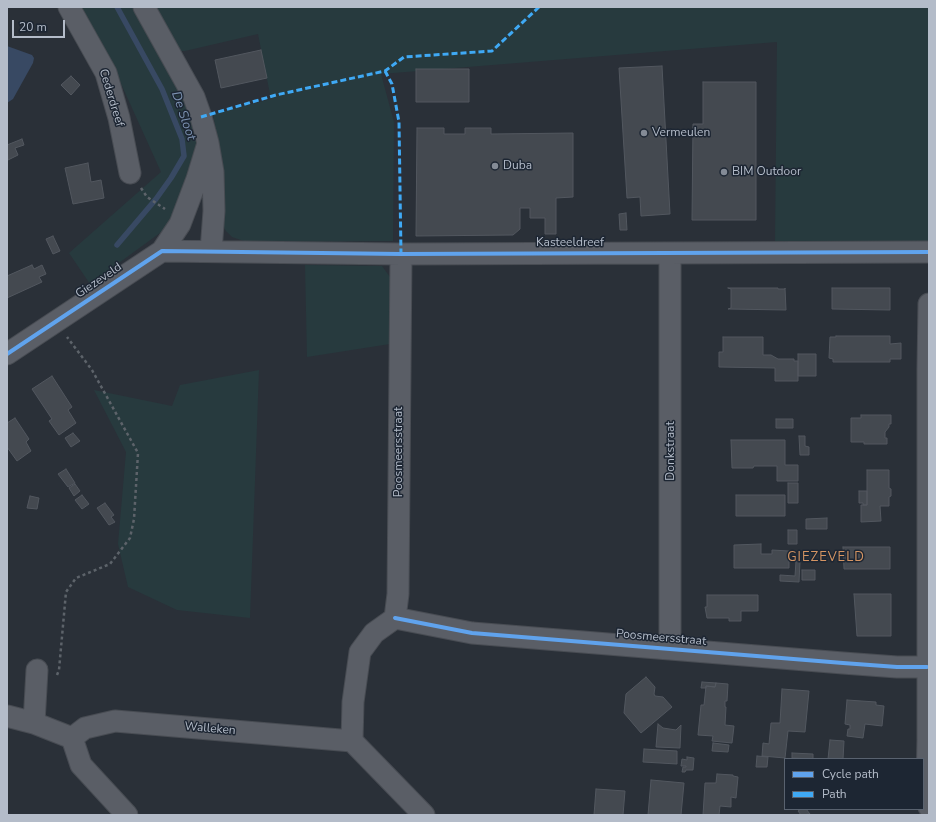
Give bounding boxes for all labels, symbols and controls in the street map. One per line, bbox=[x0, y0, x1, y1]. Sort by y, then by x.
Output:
scale bar bbox=[14, 12, 67, 38]
text: 20 m bbox=[19, 19, 47, 35]
street label: Cederdreef bbox=[95, 67, 127, 129]
water label: De Sloot bbox=[167, 90, 199, 142]
place label: Vermeulen bbox=[652, 126, 710, 140]
marker: Vermeulen bbox=[639, 128, 649, 138]
place label: Duba bbox=[503, 159, 532, 173]
marker: Duba bbox=[490, 161, 500, 171]
place label: BIM Outdoor bbox=[732, 165, 801, 179]
marker: BIM Outdoor bbox=[719, 167, 729, 177]
street label: Kasteeldreef bbox=[536, 236, 604, 250]
street label: Giezeveld bbox=[73, 260, 125, 302]
street label: Poosmeersstraat bbox=[392, 407, 406, 497]
street label: Donkstraat bbox=[664, 421, 678, 481]
district label: GIEZEVELD bbox=[787, 550, 865, 566]
street label: Poosmeersstraat bbox=[615, 627, 707, 649]
street label: Walleken bbox=[184, 720, 236, 738]
legend bbox=[784, 758, 924, 810]
text: Cycle path bbox=[822, 766, 879, 782]
text: Path bbox=[822, 786, 847, 802]

